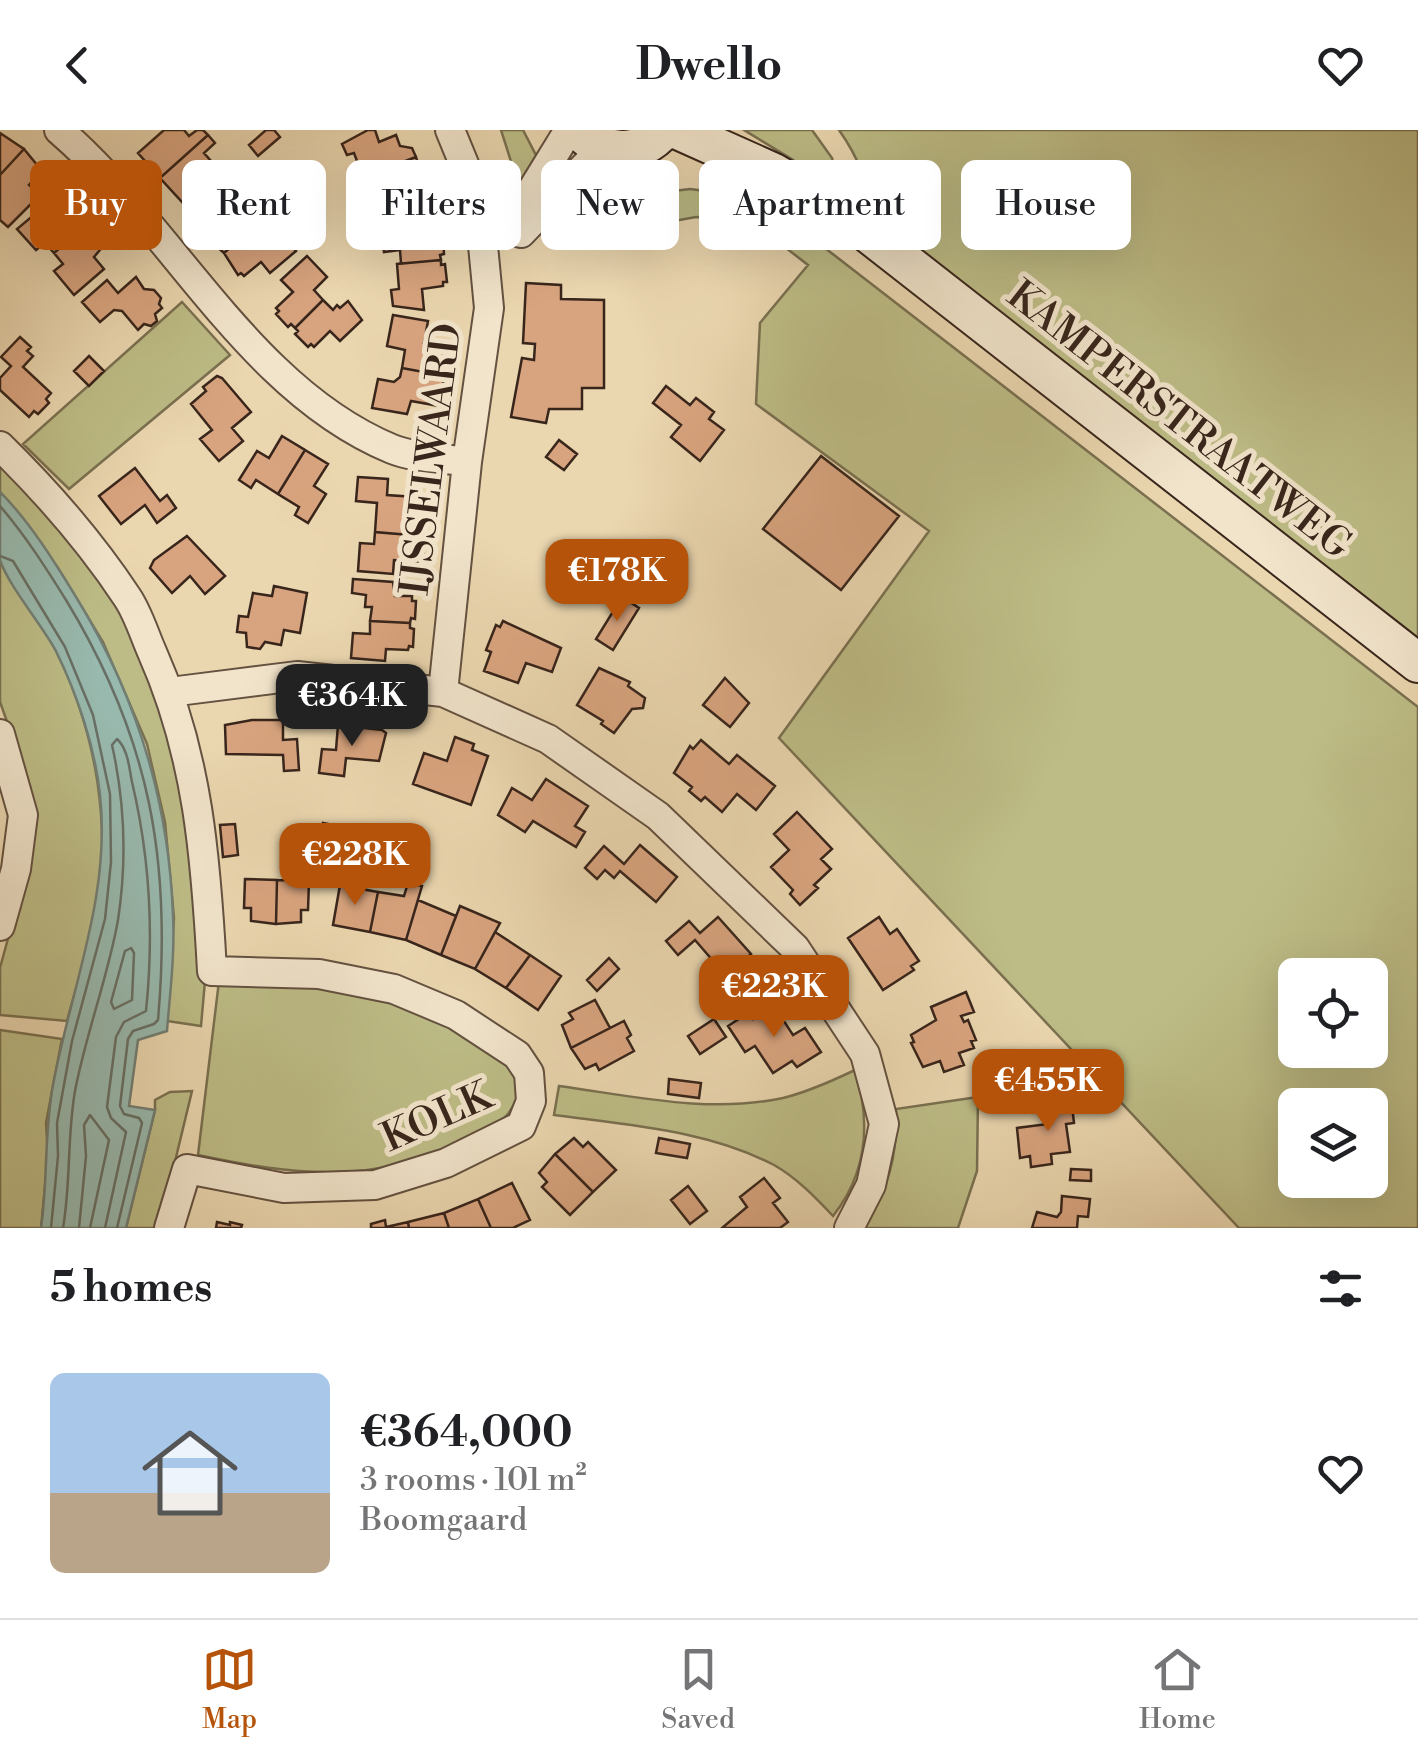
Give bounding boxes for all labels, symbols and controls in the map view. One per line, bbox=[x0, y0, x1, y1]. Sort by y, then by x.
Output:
text: Dwello bbox=[636, 37, 782, 94]
icon: back bbox=[50, 38, 105, 93]
icon: heart bbox=[1313, 38, 1368, 93]
chip: Buy bbox=[30, 160, 162, 250]
chip: Rent bbox=[182, 160, 326, 250]
chip: Filters bbox=[346, 160, 521, 250]
chip: New bbox=[541, 160, 679, 250]
chip: Apartment bbox=[699, 160, 941, 250]
chip: House bbox=[961, 160, 1131, 250]
street label: KAMPERSTRAATWEG bbox=[997, 271, 1361, 570]
street label: IJSSELWAARD bbox=[390, 320, 473, 598]
pin: €178K bbox=[547, 539, 687, 624]
text: €178K bbox=[567, 551, 667, 591]
pin: €364K bbox=[282, 664, 422, 749]
text: €364K bbox=[298, 676, 406, 716]
pin: €228K bbox=[285, 823, 425, 908]
text: €228K bbox=[301, 835, 409, 875]
pin: €223K bbox=[704, 955, 844, 1040]
map controls bbox=[1278, 958, 1388, 1198]
button: locate bbox=[1278, 958, 1388, 1068]
text: €223K bbox=[721, 967, 827, 1007]
pin: €455K bbox=[978, 1049, 1118, 1134]
text: €455K bbox=[994, 1061, 1102, 1101]
street label: KOLK bbox=[374, 1071, 502, 1164]
button: layers bbox=[1278, 1088, 1388, 1198]
icon: filters bbox=[1313, 1261, 1368, 1316]
text: 5 homes bbox=[50, 1262, 212, 1315]
text: €364,000 bbox=[360, 1407, 573, 1460]
icon: home bbox=[130, 1413, 250, 1533]
icon: heart bbox=[1313, 1446, 1368, 1501]
text: 3 rooms · 101 m² bbox=[360, 1460, 587, 1500]
text: Boomgaard bbox=[360, 1500, 527, 1540]
tab: Map bbox=[202, 1642, 257, 1737]
tab: Saved bbox=[661, 1642, 735, 1737]
tab: Home bbox=[1139, 1642, 1216, 1737]

